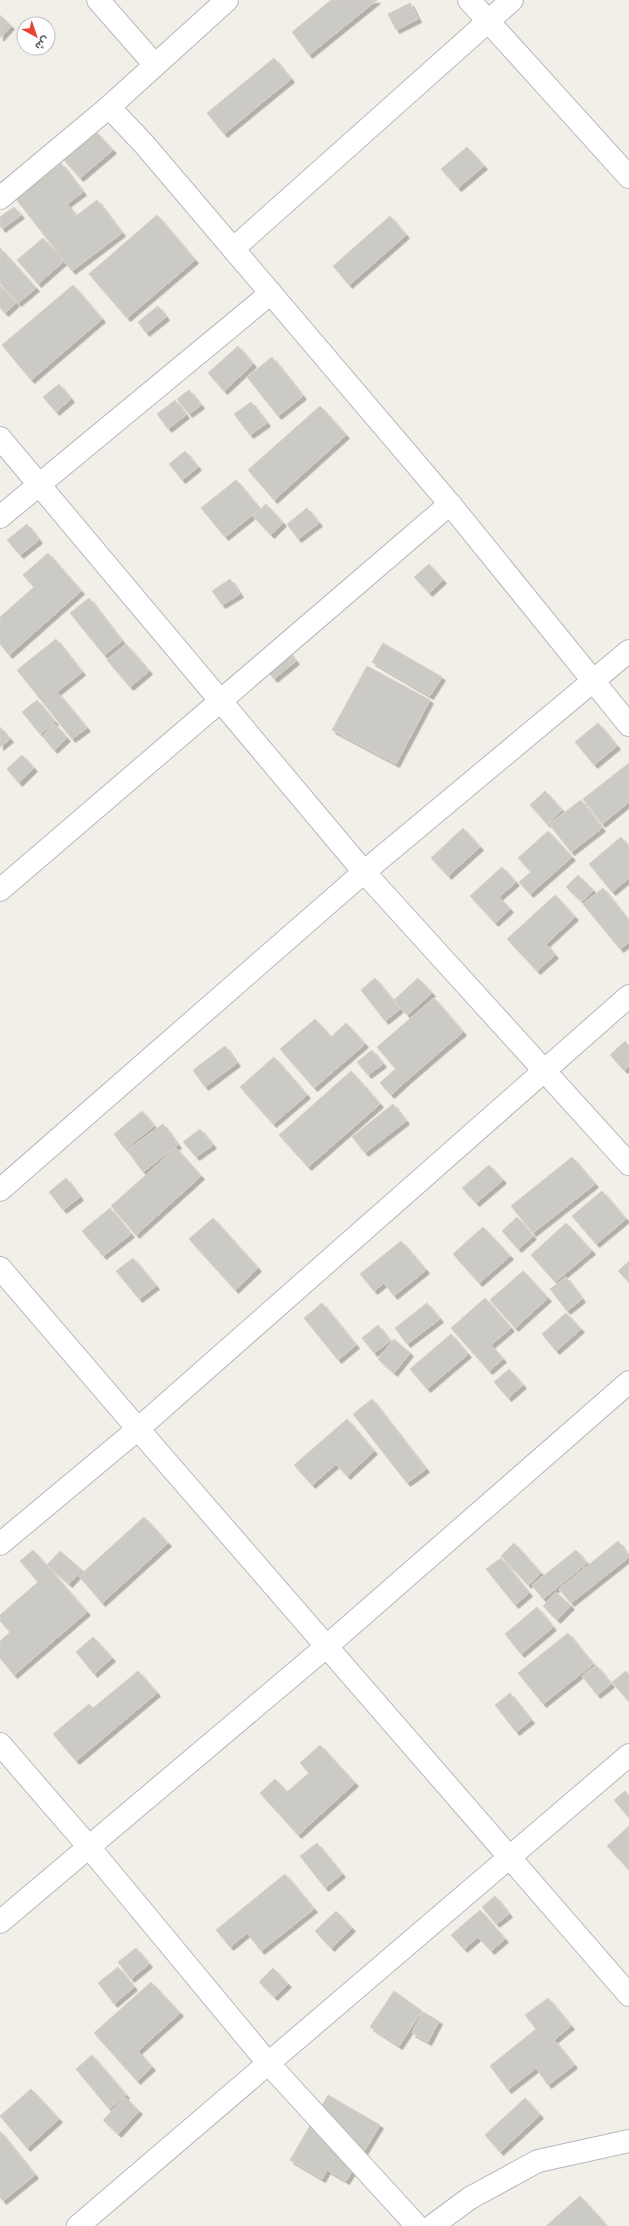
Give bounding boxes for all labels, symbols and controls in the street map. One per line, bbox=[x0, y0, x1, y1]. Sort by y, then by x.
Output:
north arrow bbox=[16, 16, 56, 56]
text: ش bbox=[32, 33, 51, 52]

